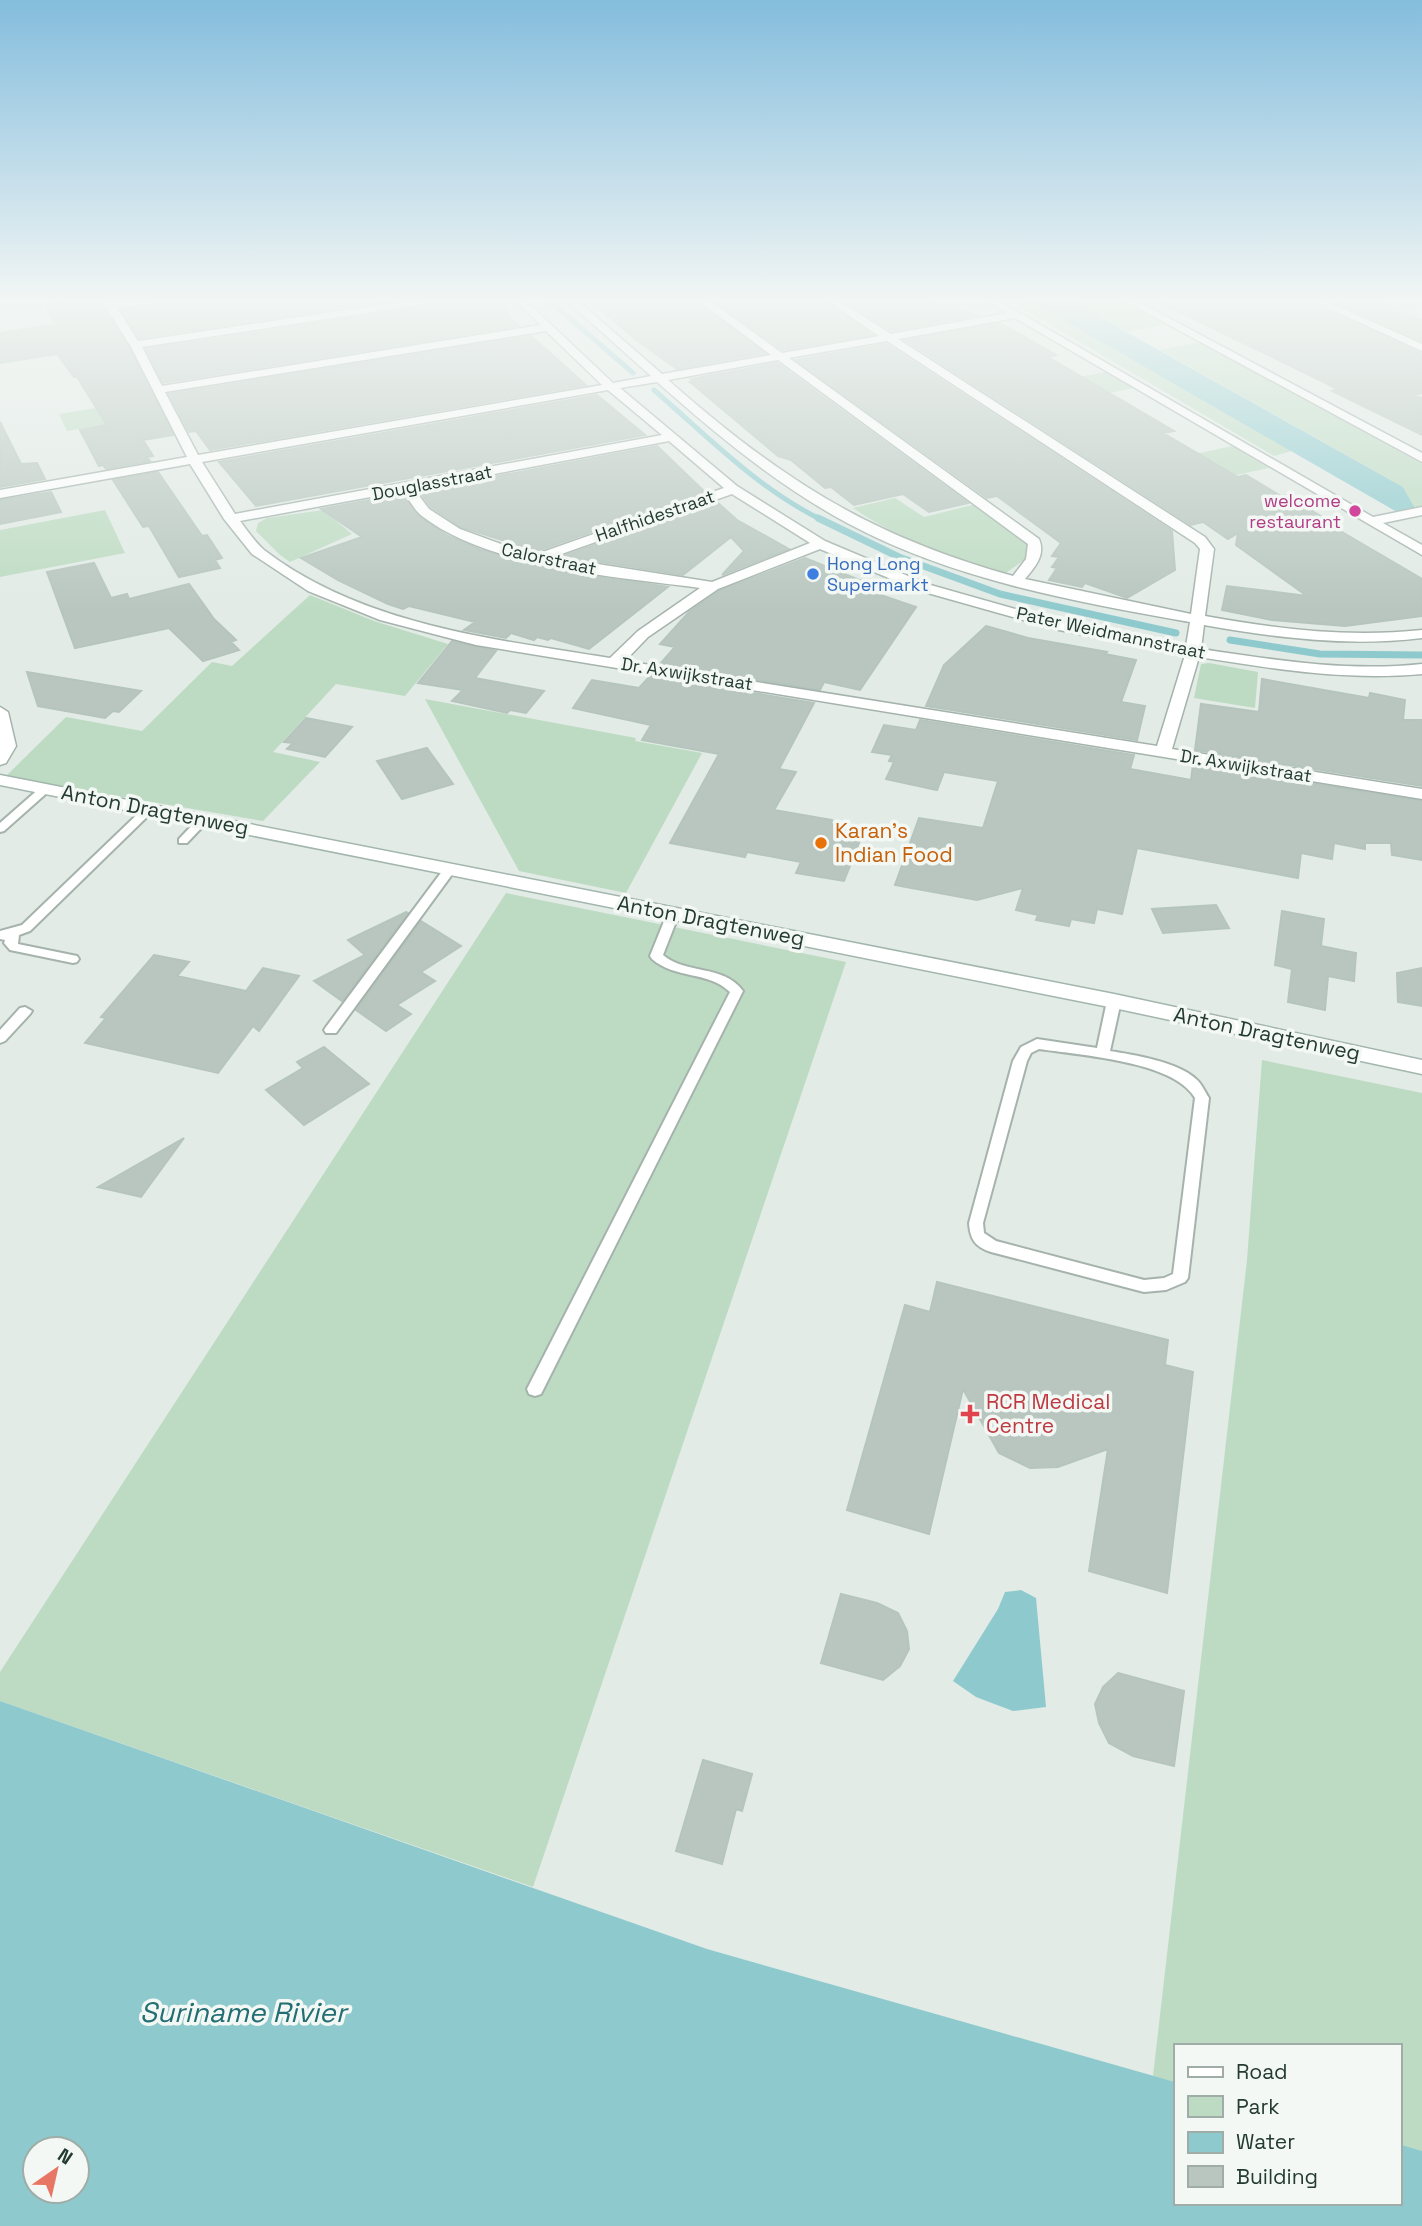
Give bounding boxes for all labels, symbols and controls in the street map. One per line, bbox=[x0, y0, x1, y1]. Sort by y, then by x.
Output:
street label: Douglasstraat bbox=[370, 460, 494, 505]
street label: Halfhidestraat bbox=[592, 484, 718, 547]
place label: welcome restaurant bbox=[1249, 489, 1341, 533]
marker: welcome restaurant bbox=[1347, 503, 1363, 519]
street label: Calorstraat bbox=[500, 537, 599, 580]
place label: Hong Long Supermarkt bbox=[827, 552, 929, 596]
marker: Hong Long Supermarkt bbox=[805, 566, 821, 582]
street label: Pater Weidmannstraat bbox=[1014, 601, 1208, 664]
street label: Dr. Axwijkstraat bbox=[620, 652, 755, 695]
street label: Dr. Axwijkstraat bbox=[1179, 744, 1314, 787]
street label: Anton Dragtenweg bbox=[59, 778, 251, 841]
place label: Karan's Indian Food bbox=[835, 817, 953, 868]
marker: Karan's Indian Food bbox=[813, 835, 829, 851]
street label: Anton Dragtenweg bbox=[615, 889, 807, 952]
street label: Anton Dragtenweg bbox=[1171, 1001, 1363, 1066]
place label: RCR Medical Centre bbox=[986, 1388, 1110, 1439]
marker: RCR Medical Centre bbox=[960, 1404, 980, 1424]
water label: Suriname Rivier bbox=[140, 1994, 350, 2030]
legend bbox=[1174, 2044, 1401, 2205]
text: Road bbox=[1236, 2058, 1288, 2085]
text: Park bbox=[1236, 2093, 1280, 2120]
text: Water bbox=[1236, 2128, 1295, 2155]
north arrow bbox=[21, 2135, 91, 2205]
text: N bbox=[53, 2142, 77, 2170]
text: Building bbox=[1236, 2163, 1318, 2190]

